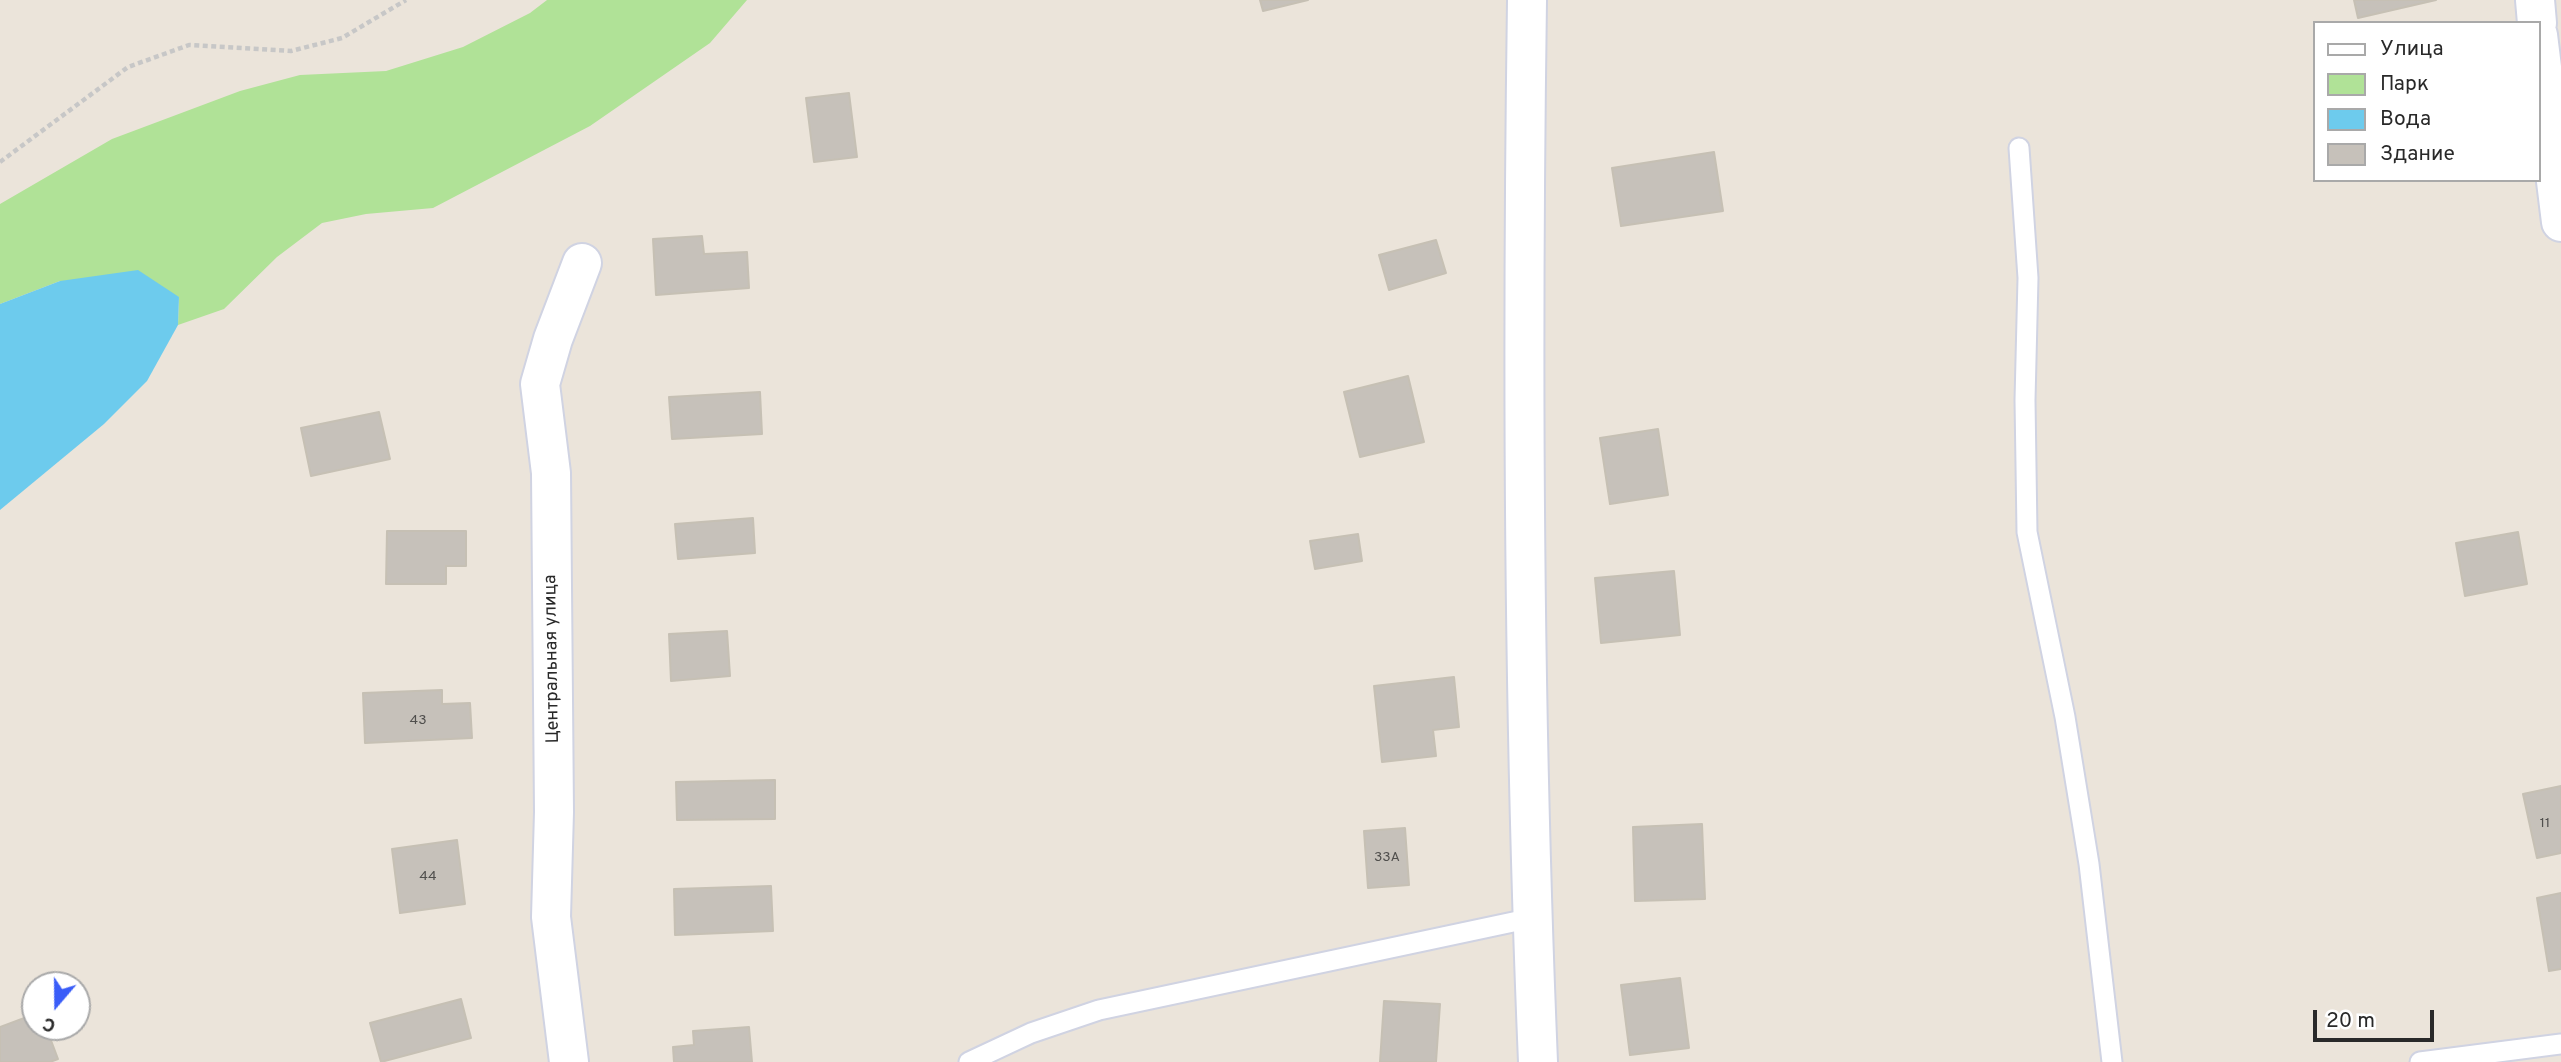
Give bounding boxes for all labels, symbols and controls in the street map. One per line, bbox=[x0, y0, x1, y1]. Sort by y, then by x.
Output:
legend bbox=[2312, 21, 2540, 182]
text: Улица bbox=[2380, 36, 2444, 63]
text: Парк bbox=[2380, 71, 2429, 98]
text: Вода bbox=[2380, 106, 2431, 133]
text: Здание bbox=[2380, 141, 2455, 168]
street label: Центральная улица bbox=[541, 574, 565, 744]
house number: 43 bbox=[409, 713, 427, 729]
house number: 11 bbox=[2540, 816, 2550, 832]
house number: 33А bbox=[1374, 850, 1400, 866]
house number: 44 bbox=[419, 869, 437, 885]
north arrow bbox=[21, 971, 91, 1041]
scale bar bbox=[2316, 996, 2437, 1040]
text: 20 m bbox=[2326, 1008, 2375, 1035]
text: С bbox=[40, 1011, 59, 1037]

